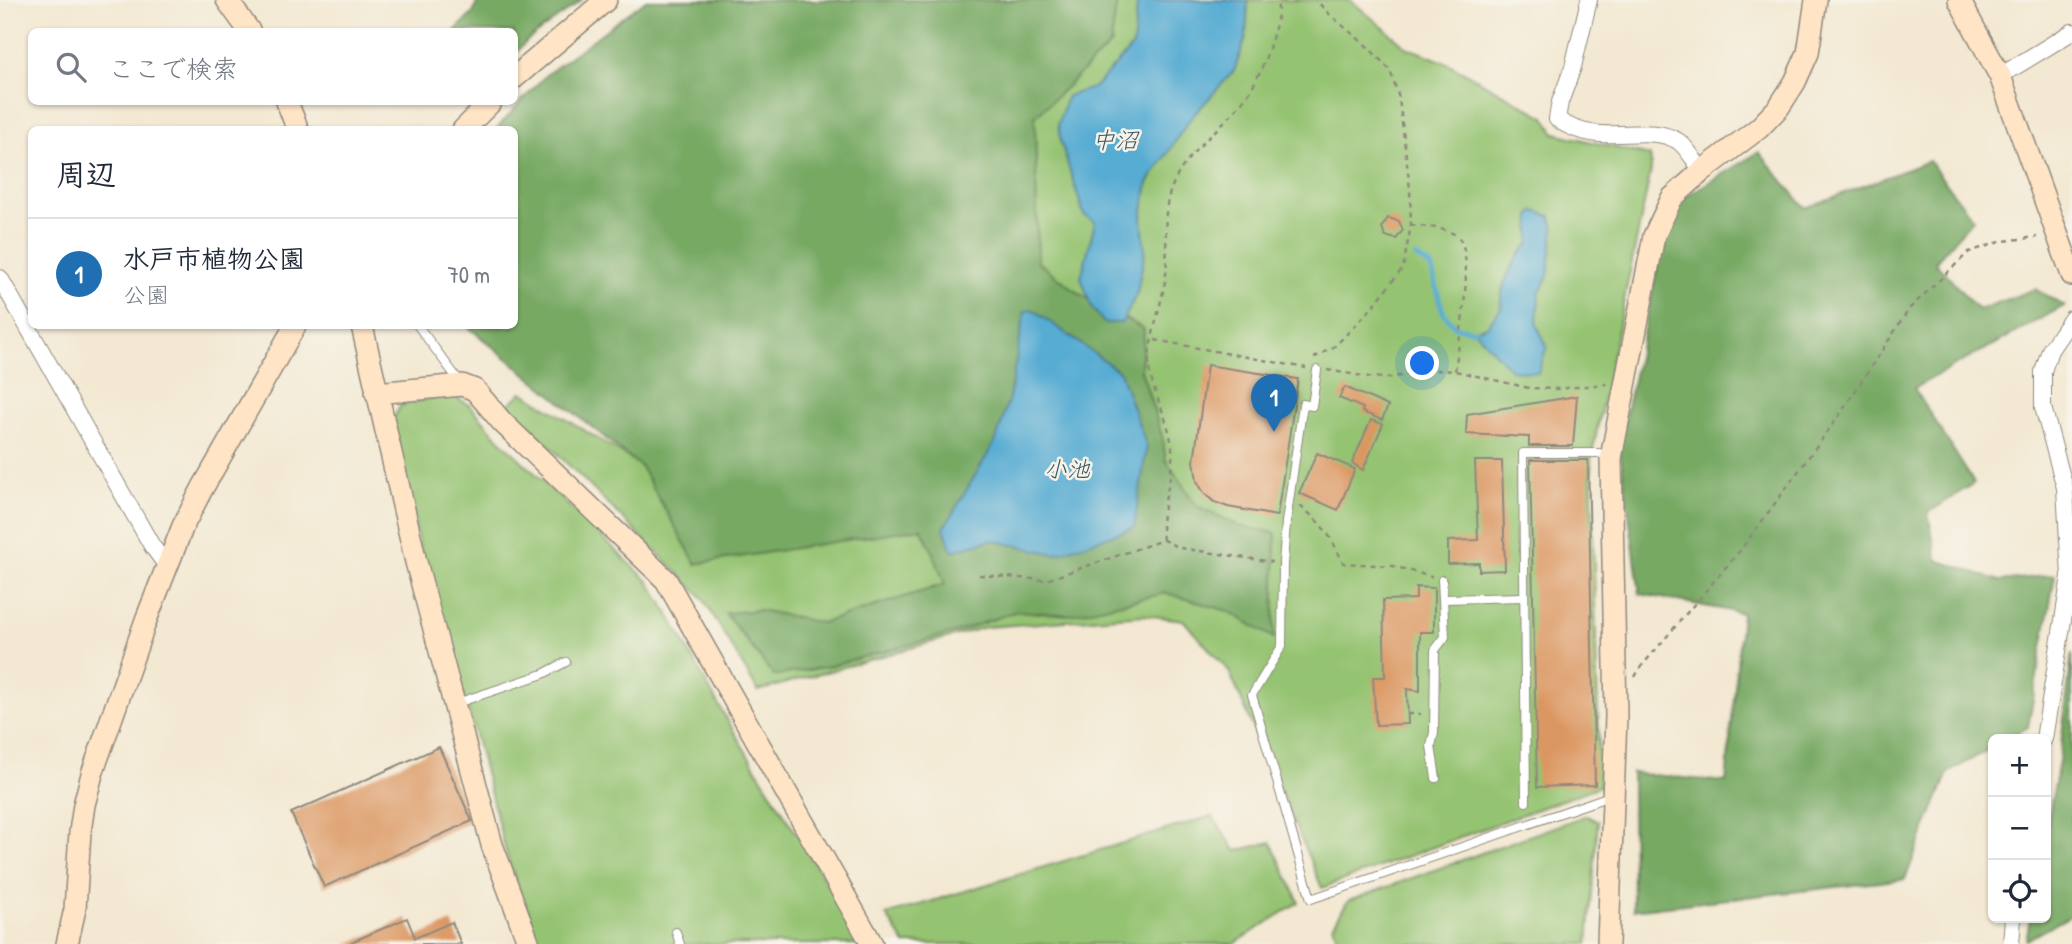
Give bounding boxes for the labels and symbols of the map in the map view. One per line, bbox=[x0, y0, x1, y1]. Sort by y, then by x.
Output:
water label: 中沼 bbox=[1092, 124, 1140, 155]
your location bbox=[1405, 346, 1439, 380]
pin: 1 bbox=[1251, 374, 1297, 432]
water label: 小池 bbox=[1044, 453, 1091, 484]

